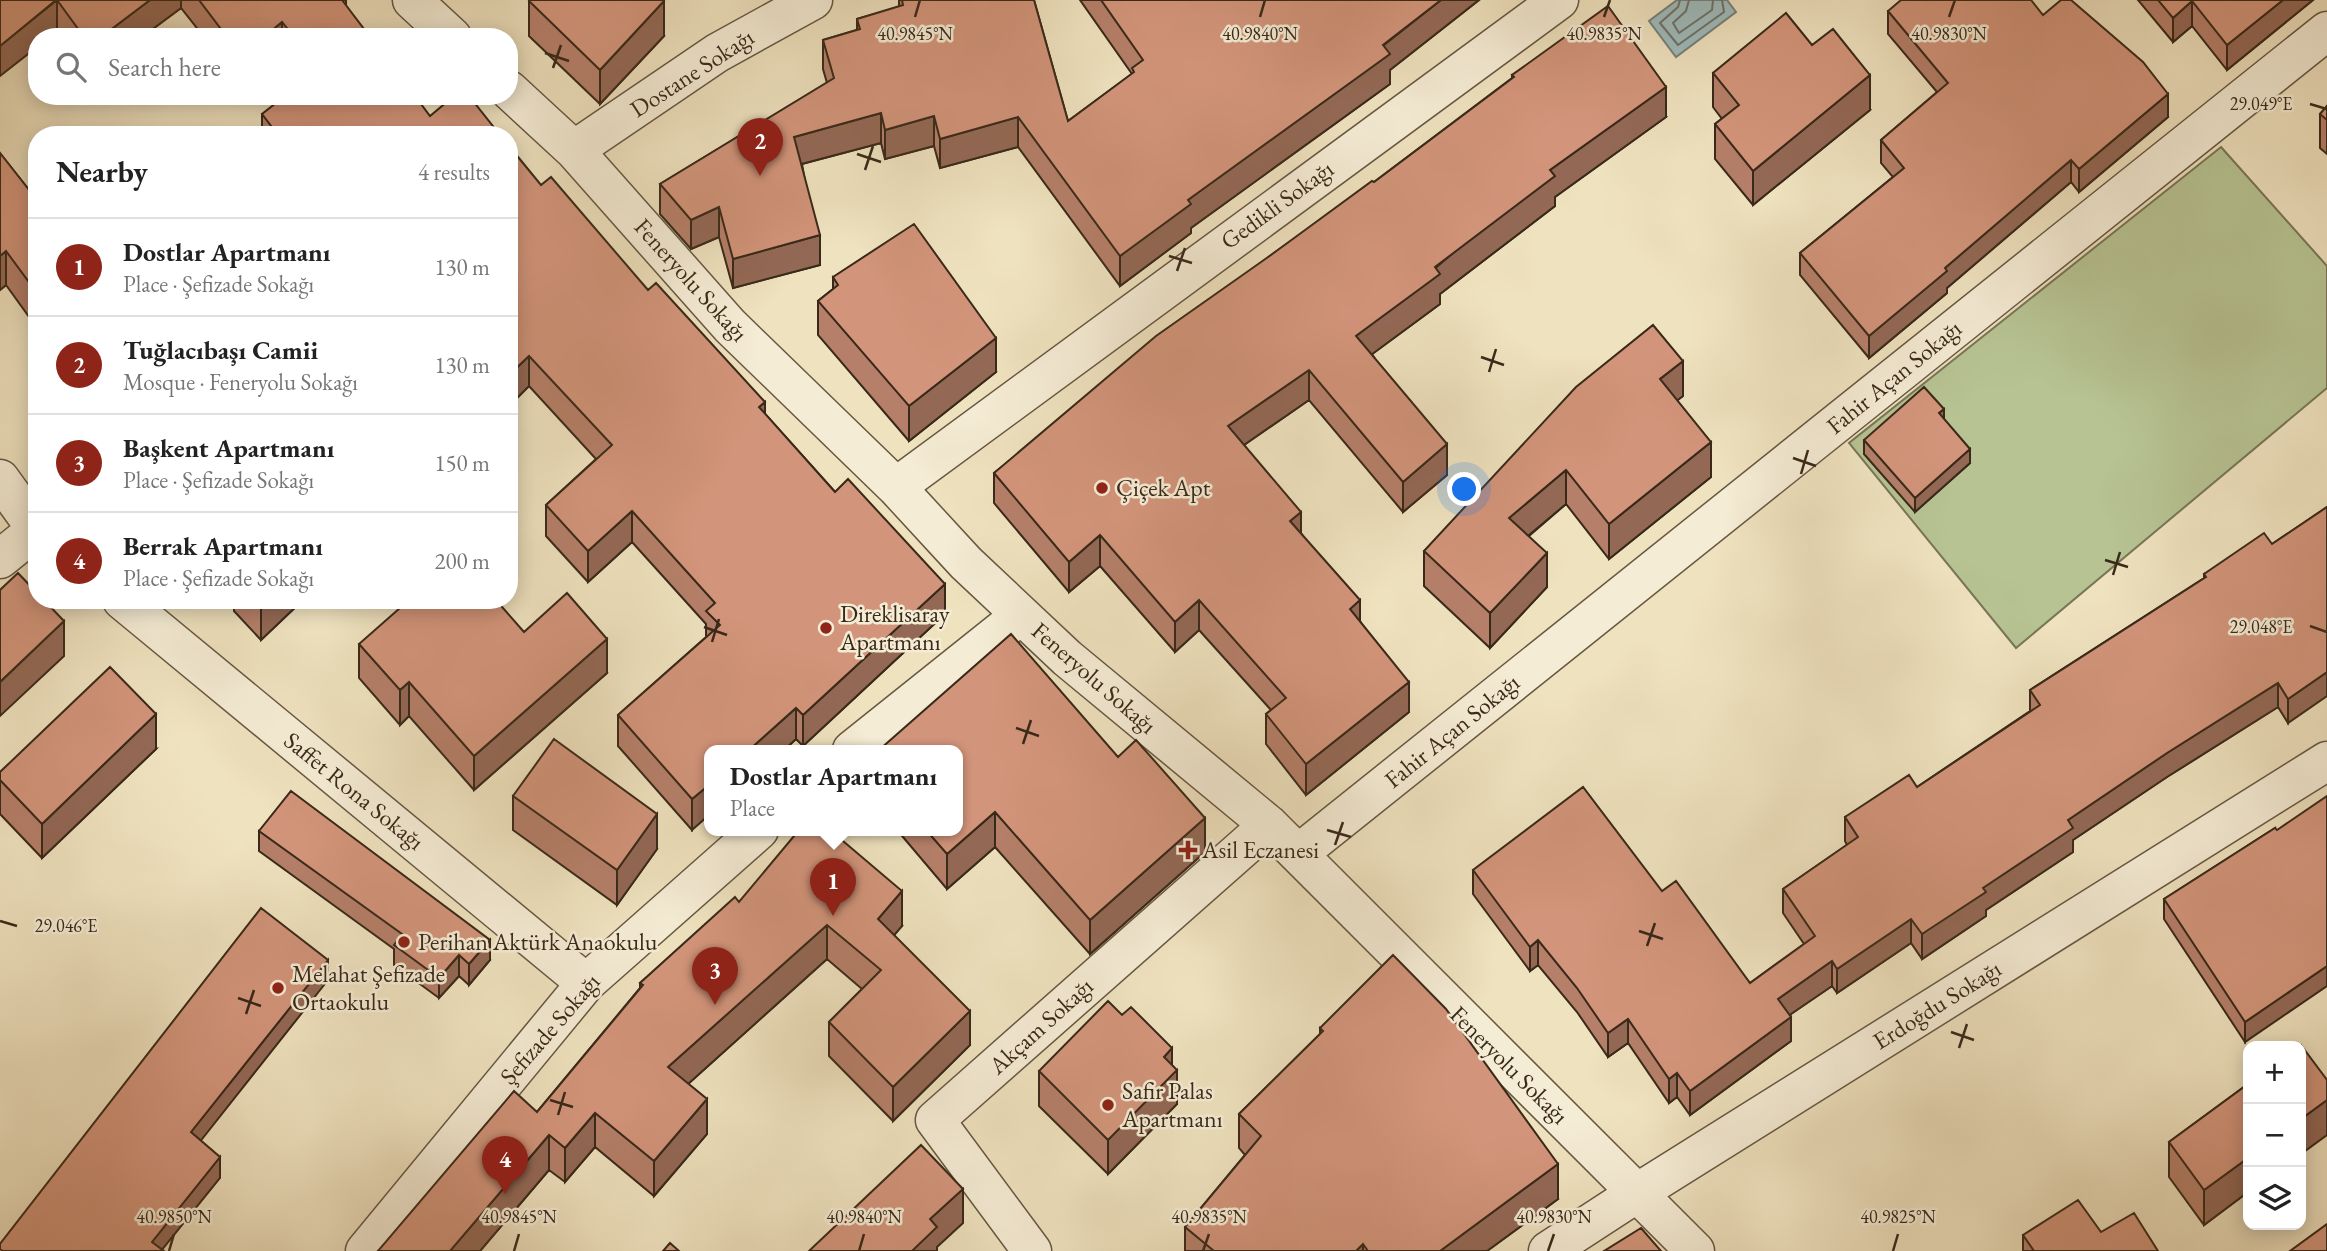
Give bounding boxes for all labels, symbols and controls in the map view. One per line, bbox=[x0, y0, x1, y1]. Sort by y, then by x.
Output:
street label: Dostane Sokağı bbox=[624, 21, 760, 124]
text: 40.9845°N bbox=[877, 22, 953, 45]
text: 40.9840°N bbox=[1222, 22, 1298, 45]
text: 40.9835°N bbox=[1566, 22, 1642, 45]
text: 40.9830°N bbox=[1911, 22, 1987, 45]
search box bbox=[28, 28, 518, 105]
icon: search bbox=[52, 48, 90, 86]
text: Search here bbox=[108, 50, 221, 84]
text: 29.049°E bbox=[2230, 92, 2292, 115]
pin: 2 bbox=[737, 118, 783, 176]
text: Nearby bbox=[56, 152, 148, 191]
street label: Gedikli Sokağı bbox=[1214, 153, 1339, 256]
text: 4 results bbox=[418, 157, 490, 187]
street label: Feneryolu Sokağı bbox=[628, 212, 755, 348]
text: Dostlar Apartmanı bbox=[123, 235, 330, 269]
text: 1 bbox=[73, 252, 85, 282]
text: 130 m bbox=[434, 252, 490, 282]
text: Place · Şefizade Sokağı bbox=[123, 269, 314, 299]
street label: Fahir Açan Sokağı bbox=[1820, 313, 1968, 441]
text: Tuğlacıbaşı Camii bbox=[123, 333, 318, 367]
text: 2 bbox=[73, 350, 85, 380]
text: 130 m bbox=[434, 350, 490, 380]
text: Mosque · Feneryolu Sokağı bbox=[123, 367, 358, 397]
text: Başkent Apartmanı bbox=[123, 431, 334, 465]
text: 3 bbox=[73, 448, 85, 478]
text: 150 m bbox=[434, 448, 490, 478]
text: Place · Şefizade Sokağı bbox=[123, 465, 314, 495]
place label: Çiçek Apt bbox=[1116, 472, 1211, 503]
your location bbox=[1447, 472, 1481, 506]
marker: Çiçek Apt bbox=[1094, 480, 1110, 496]
text: Berrak Apartmanı bbox=[123, 529, 323, 563]
text: 4 bbox=[73, 546, 85, 576]
text: 200 m bbox=[434, 546, 490, 576]
text: Place · Şefizade Sokağı bbox=[123, 563, 314, 593]
place label: Direklisaray Apartmanı bbox=[839, 598, 950, 657]
street label: Feneryolu Sokağı bbox=[1025, 615, 1163, 740]
text: 29.048°E bbox=[2230, 615, 2292, 638]
marker: Direklisaray Apartmanı bbox=[818, 620, 834, 636]
street label: Fahir Açan Sokağı bbox=[1378, 667, 1526, 795]
street label: Saffet Rona Sokağı bbox=[278, 725, 431, 857]
popup bbox=[704, 745, 963, 836]
text: Dostlar Apartmanı bbox=[730, 759, 937, 793]
text: Place bbox=[730, 793, 775, 823]
place label: Asil Eczanesi bbox=[1201, 834, 1319, 865]
marker: Asil Eczanesi bbox=[1180, 842, 1196, 858]
pin: 1 bbox=[810, 858, 856, 916]
text: 29.046°E bbox=[35, 914, 97, 937]
place label: Perihan Aktürk Anaokulu bbox=[418, 926, 658, 957]
marker: Perihan Aktürk Anaokulu bbox=[396, 934, 412, 950]
pin: 3 bbox=[692, 947, 738, 1005]
street label: Erdoğdu Sokağı bbox=[1867, 953, 2007, 1056]
place label: Melahat Şefizade Ortaokulu bbox=[292, 958, 445, 1017]
street label: Şefizade Sokağı bbox=[493, 966, 607, 1091]
street label: Akçam Sokağı bbox=[981, 970, 1099, 1081]
marker: Melahat Şefizade Ortaokulu bbox=[270, 980, 286, 996]
street label: Feneryolu Sokağı bbox=[1443, 999, 1575, 1131]
map controls bbox=[2243, 1041, 2306, 1230]
button: + bbox=[2243, 1041, 2306, 1104]
place label: Safir Palas Apartmanı bbox=[1121, 1075, 1223, 1134]
marker: Safir Palas Apartmanı bbox=[1100, 1097, 1116, 1113]
button: − bbox=[2243, 1104, 2306, 1167]
pin: 4 bbox=[482, 1136, 528, 1194]
button: layers bbox=[2243, 1167, 2306, 1230]
text: 40.9850°N bbox=[136, 1205, 212, 1228]
text: 40.9845°N bbox=[481, 1205, 557, 1228]
text: 40.9840°N bbox=[826, 1205, 902, 1228]
text: 40.9835°N bbox=[1171, 1205, 1247, 1228]
text: 40.9830°N bbox=[1516, 1205, 1592, 1228]
text: 40.9825°N bbox=[1860, 1205, 1936, 1228]

